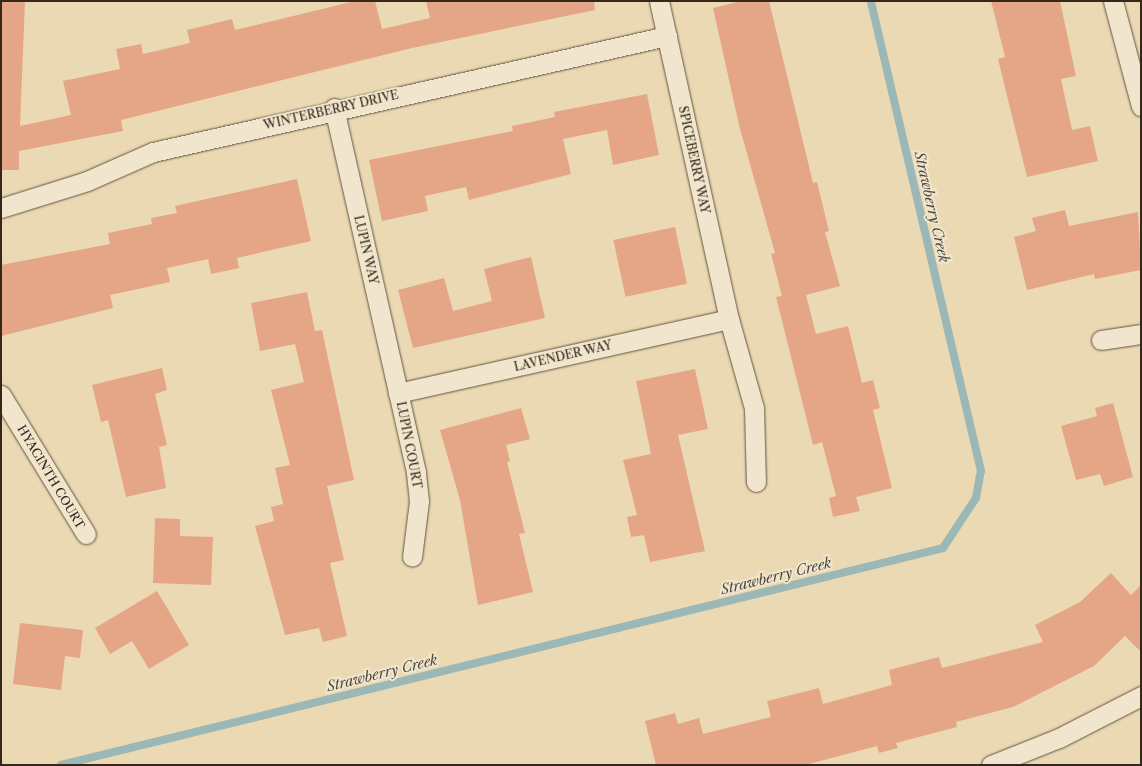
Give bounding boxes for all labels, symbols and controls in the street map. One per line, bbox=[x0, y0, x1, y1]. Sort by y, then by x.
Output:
street label: WINTERBERRY DRIVE bbox=[262, 87, 400, 133]
street label: SPICEBERRY WAY bbox=[675, 104, 713, 216]
water label: Strawberry Creek bbox=[911, 150, 953, 264]
street label: LUPIN WAY bbox=[351, 214, 381, 286]
street label: LAVENDER WAY bbox=[512, 338, 614, 374]
street label: LUPIN COURT bbox=[393, 400, 425, 490]
street label: HYACINTH COURT bbox=[14, 423, 88, 531]
water label: Strawberry Creek bbox=[719, 554, 833, 598]
water label: Strawberry Creek bbox=[325, 651, 439, 695]

